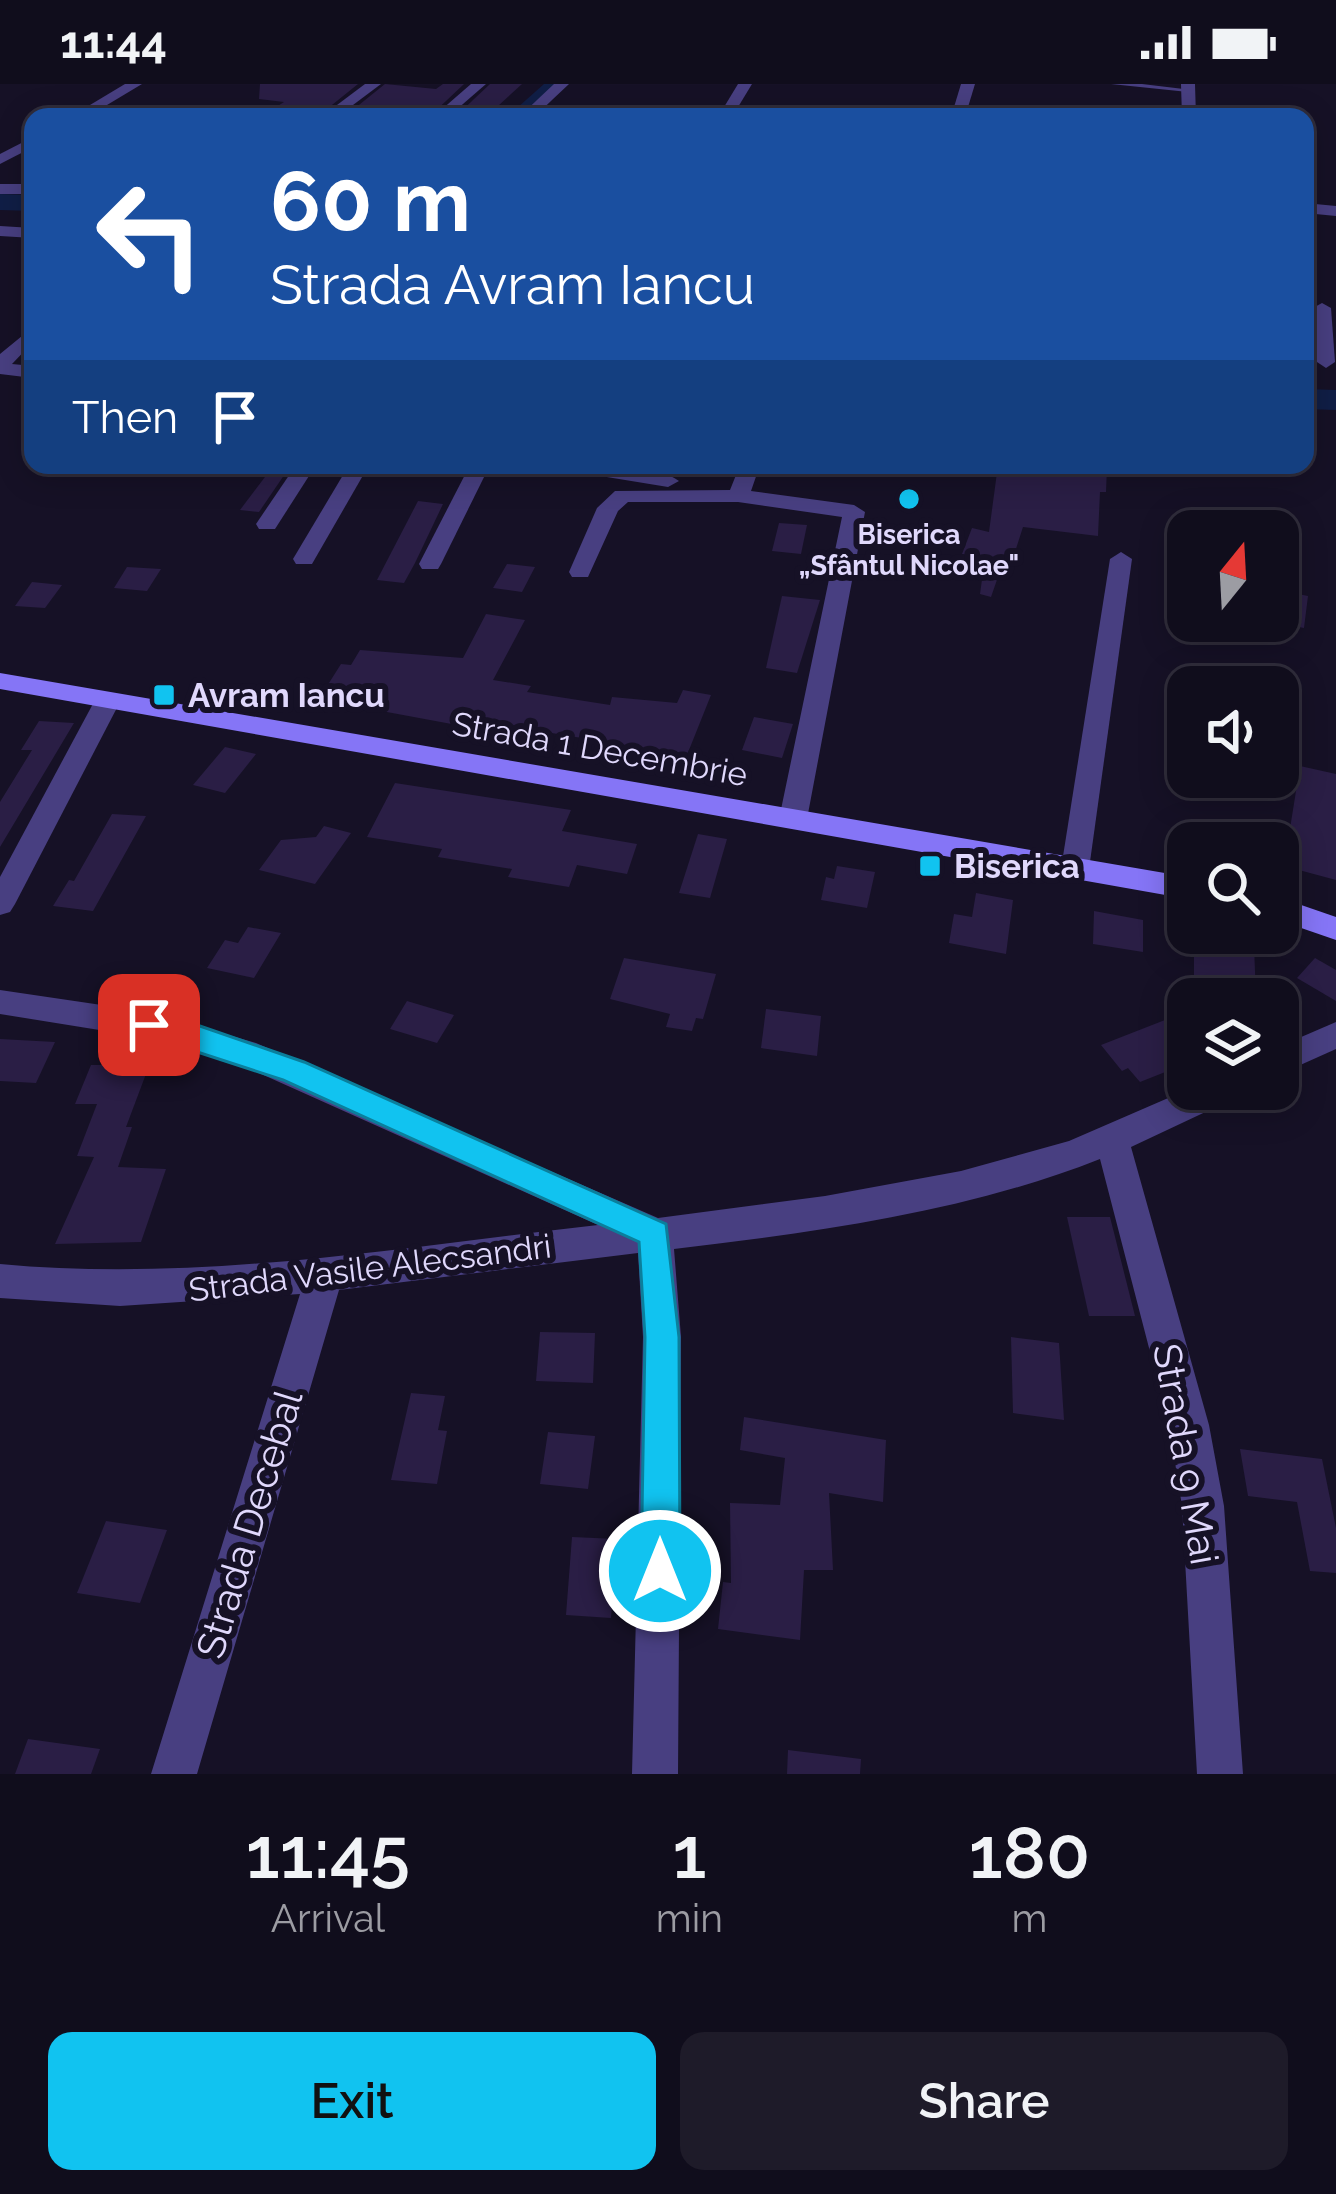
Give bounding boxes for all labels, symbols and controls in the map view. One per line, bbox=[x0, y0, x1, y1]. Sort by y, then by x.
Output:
text: 11:44 bbox=[60, 16, 167, 69]
text: 60 m bbox=[270, 152, 471, 251]
icon: left bbox=[72, 156, 228, 312]
text: Strada Avram Iancu bbox=[270, 253, 755, 317]
icon: arrive bbox=[202, 384, 268, 450]
text: Then bbox=[72, 391, 178, 444]
marker: Biserica „Sfântul Nicolae" bbox=[896, 486, 922, 512]
north arrow bbox=[1167, 510, 1299, 642]
map controls bbox=[1167, 510, 1299, 1110]
place label: Biserica „Sfântul Nicolae" bbox=[799, 519, 1019, 581]
button: sound bbox=[1167, 666, 1299, 798]
place label: Avram Iancu bbox=[188, 676, 385, 715]
marker: Avram Iancu bbox=[151, 682, 177, 708]
street label: Strada 1 Decembrie bbox=[449, 704, 751, 794]
button: search bbox=[1167, 822, 1299, 954]
place label: Biserica bbox=[954, 847, 1080, 886]
marker: Biserica bbox=[917, 853, 943, 879]
pin bbox=[98, 974, 200, 1076]
button: layers bbox=[1167, 978, 1299, 1110]
icon: arrive bbox=[116, 992, 182, 1058]
street label: Strada Vasile Alecsandri bbox=[187, 1226, 553, 1310]
street label: Strada 9 Mai bbox=[1144, 1340, 1228, 1568]
street label: Strada Decebal bbox=[186, 1384, 312, 1663]
position arrow bbox=[597, 1508, 723, 1634]
text: 11:45 bbox=[246, 1810, 410, 1895]
text: 1 bbox=[672, 1810, 706, 1895]
text: 180 bbox=[969, 1810, 1090, 1895]
text: Arrival bbox=[271, 1895, 385, 1941]
text: min bbox=[656, 1895, 723, 1941]
text: m bbox=[1012, 1895, 1047, 1941]
button: Exit bbox=[48, 2032, 656, 2170]
button: Share bbox=[680, 2032, 1288, 2170]

